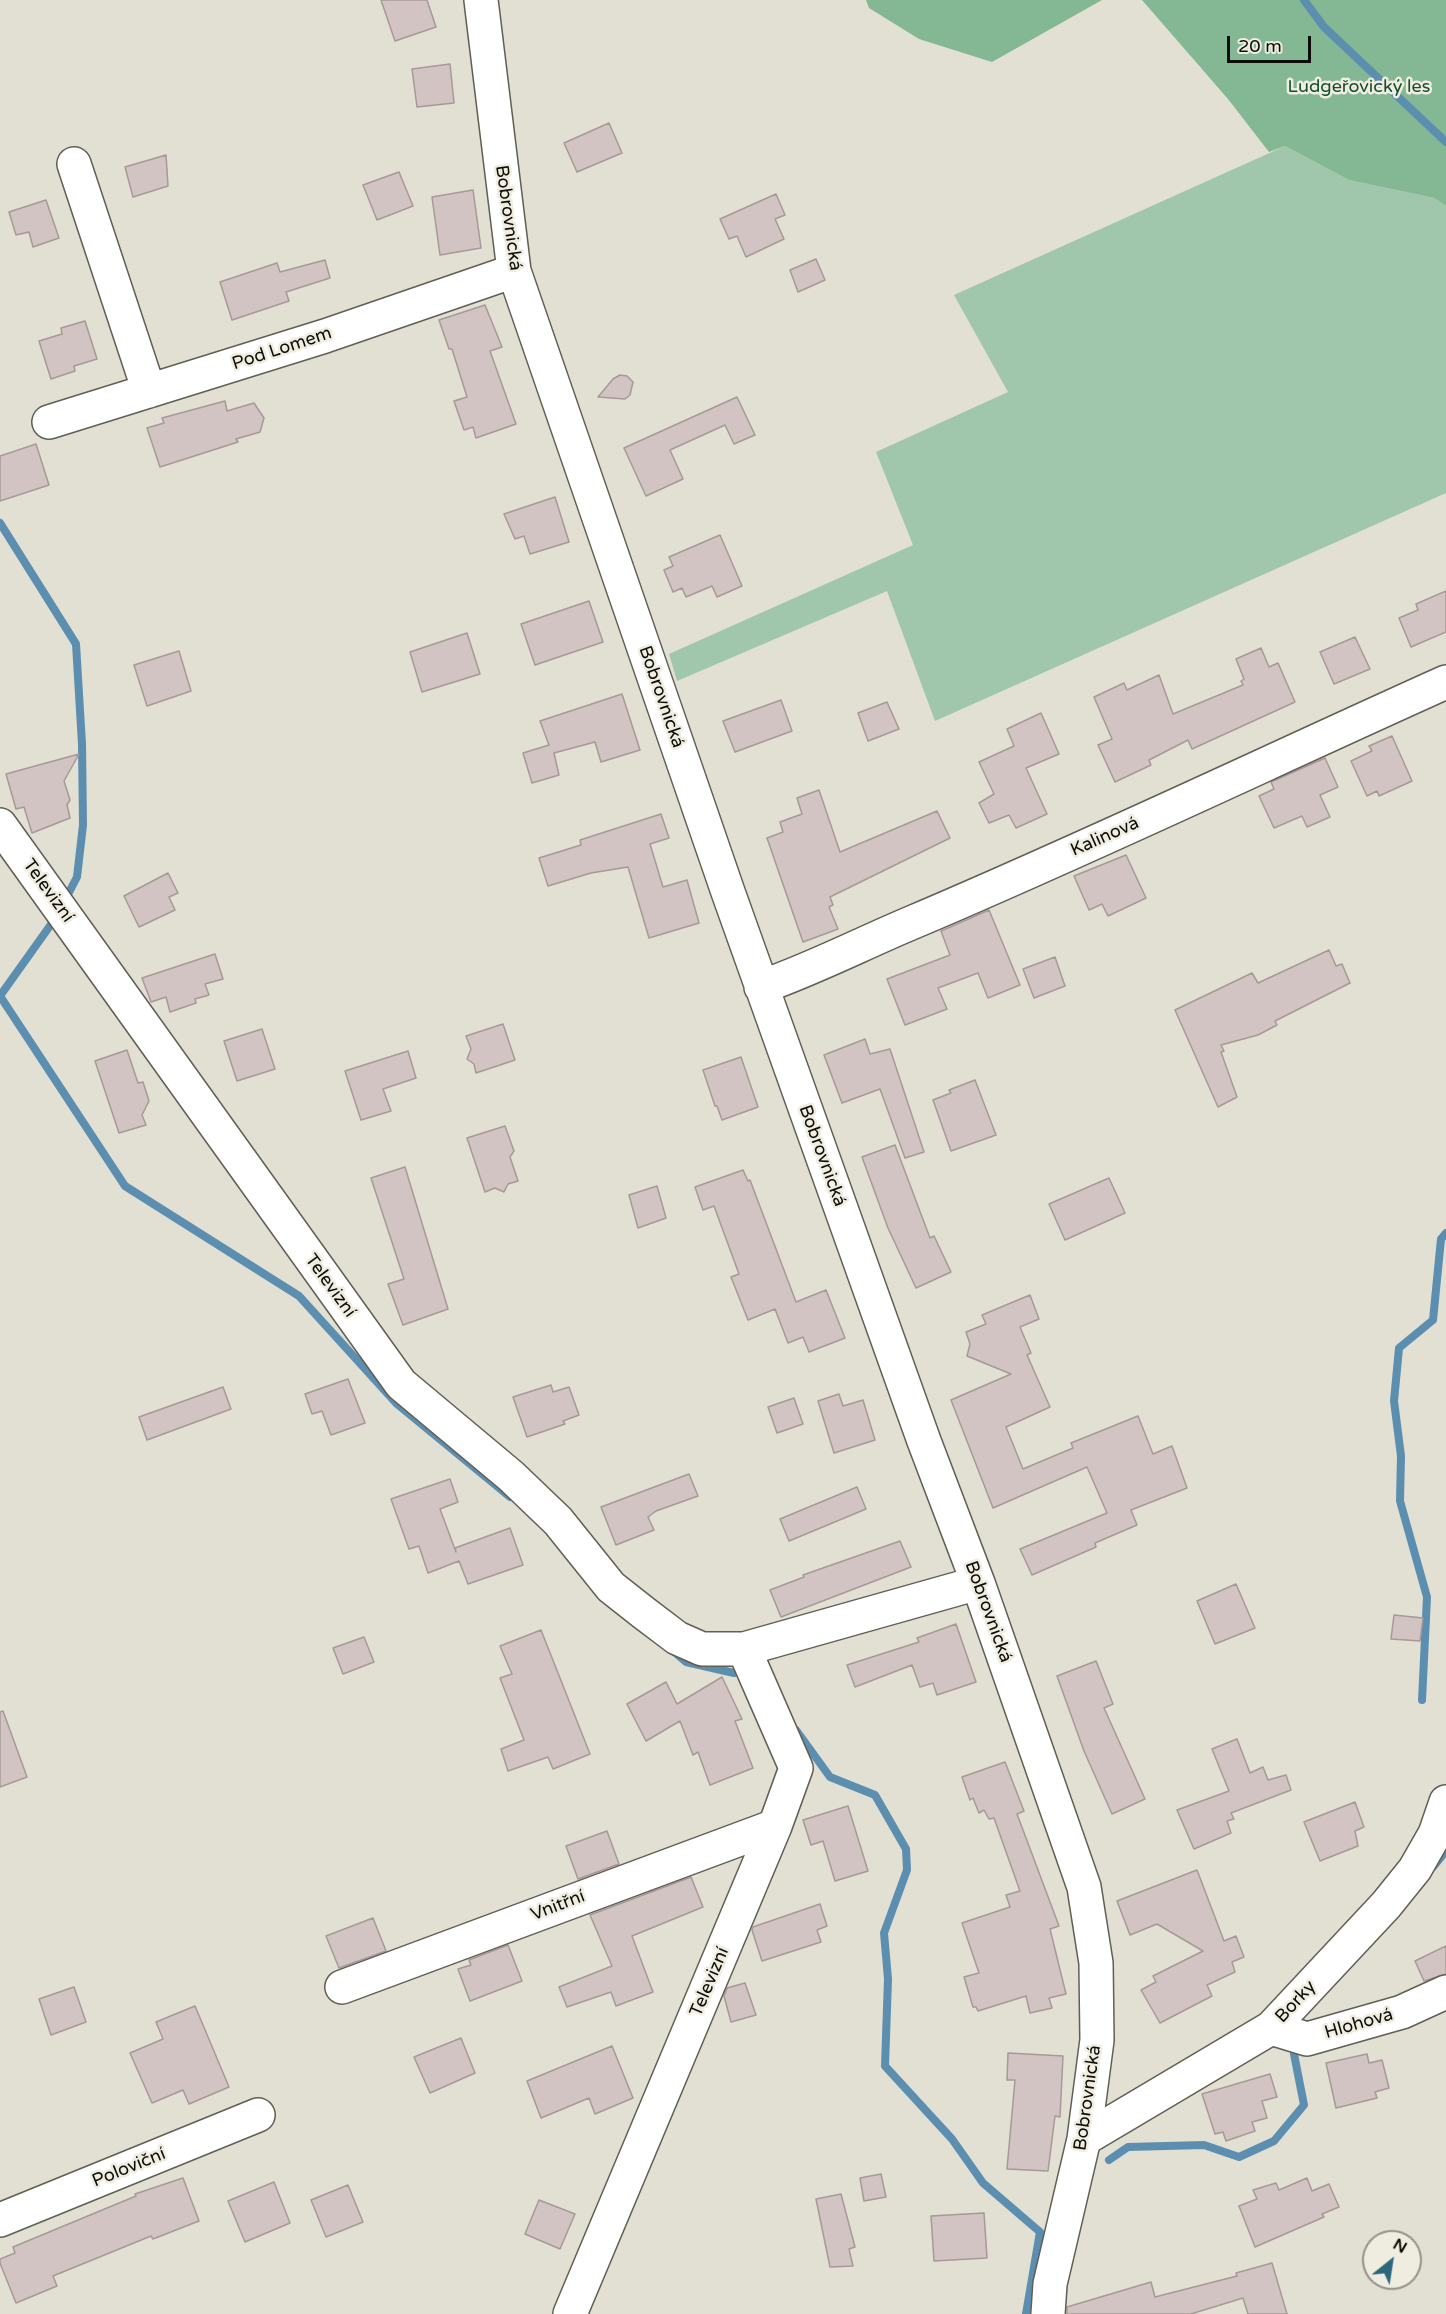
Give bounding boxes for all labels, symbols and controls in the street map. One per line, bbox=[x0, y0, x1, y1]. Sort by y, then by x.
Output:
scale bar bbox=[1230, 24, 1314, 62]
text: 20 m bbox=[1238, 35, 1282, 57]
park label: Ludgeřovický les bbox=[1288, 76, 1430, 98]
street label: Bobrovnická bbox=[490, 164, 526, 272]
street label: Pod Lomem bbox=[230, 323, 334, 375]
street label: Bobrovnická bbox=[633, 643, 689, 751]
street label: Kalinová bbox=[1068, 812, 1142, 862]
street label: Televizní bbox=[18, 855, 78, 927]
street label: Bobrovnická bbox=[794, 1102, 850, 1210]
street label: Televizní bbox=[300, 1250, 360, 1322]
street label: Bobrovnická bbox=[960, 1558, 1016, 1666]
street label: Vnitřní bbox=[528, 1886, 588, 1926]
street label: Televizní bbox=[686, 1944, 734, 2020]
street label: Borky bbox=[1271, 1976, 1321, 2028]
street label: Hlohová bbox=[1322, 2004, 1396, 2044]
street label: Bobrovnická bbox=[1070, 2044, 1106, 2152]
street label: Poloviční bbox=[89, 2144, 169, 2192]
north arrow bbox=[1362, 2230, 1422, 2290]
text: N bbox=[1389, 2234, 1411, 2258]

